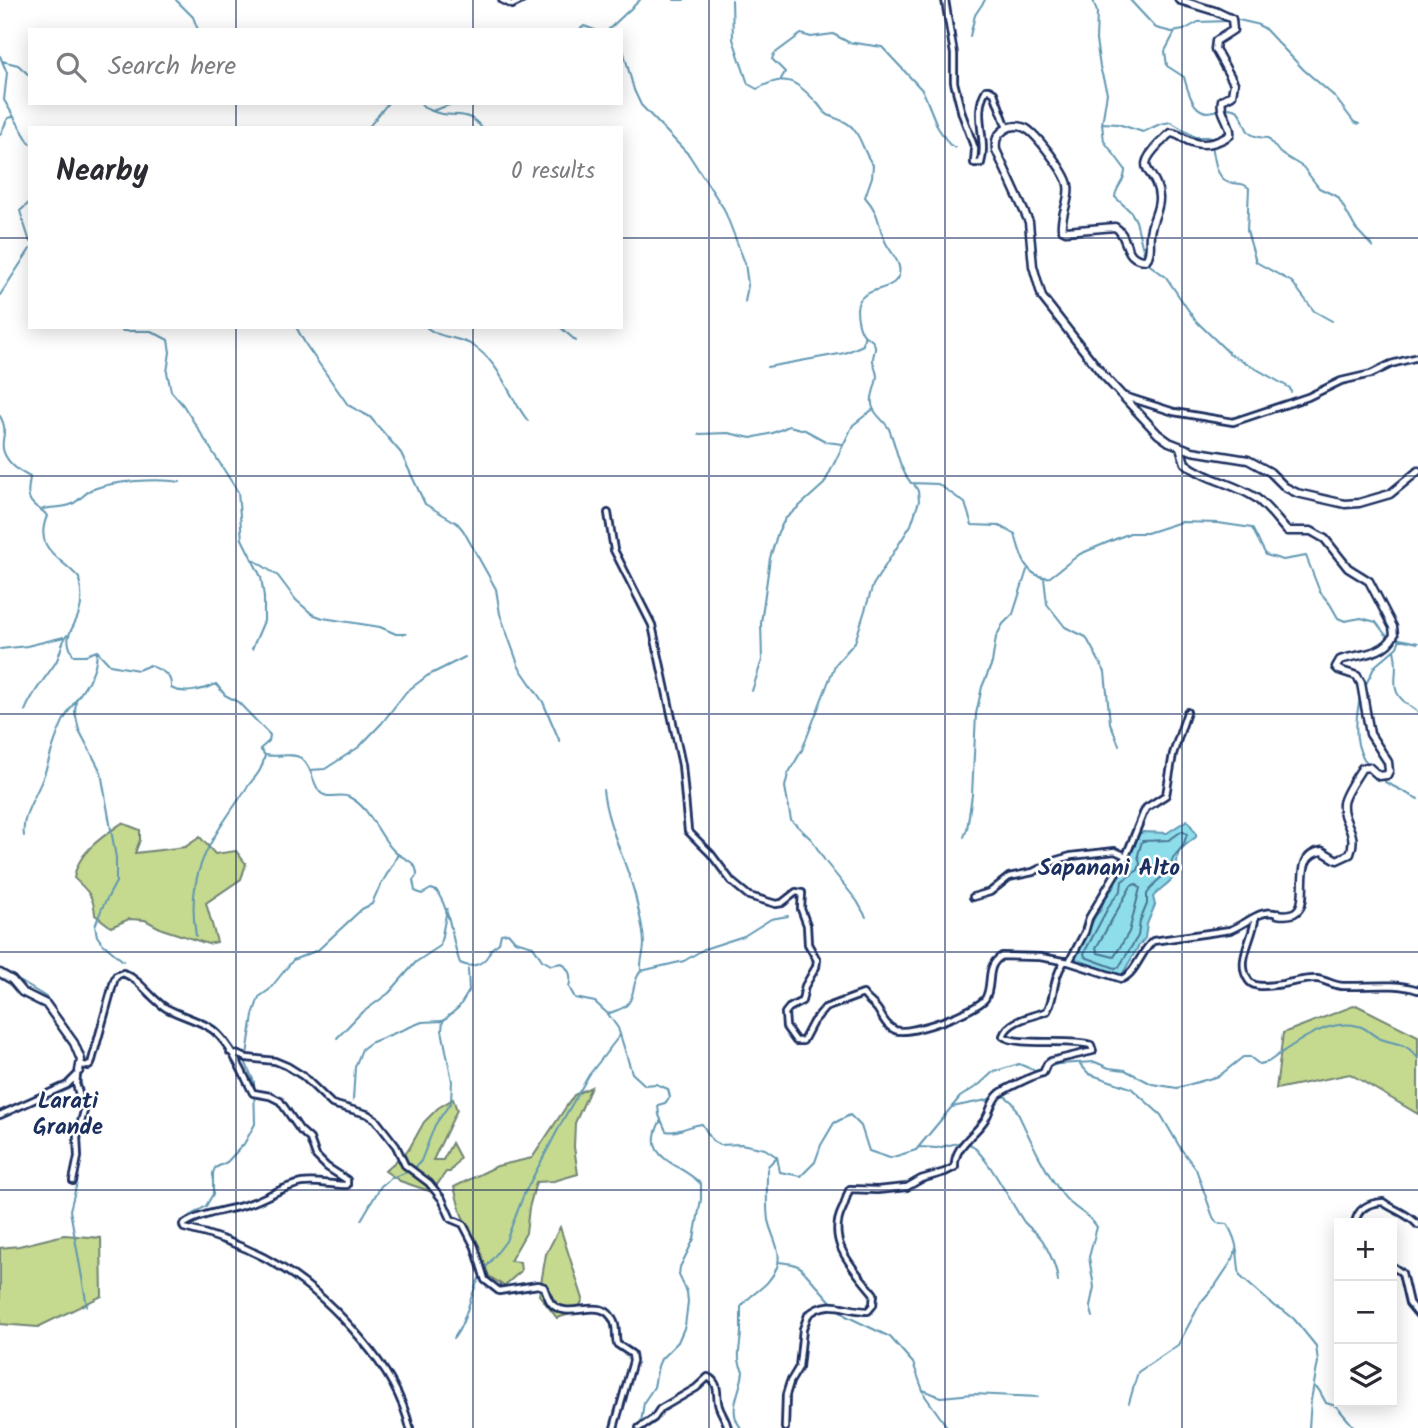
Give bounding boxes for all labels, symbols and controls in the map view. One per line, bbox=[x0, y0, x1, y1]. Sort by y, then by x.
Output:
search box bbox=[28, 28, 623, 105]
text: Search here bbox=[108, 46, 236, 88]
icon: search bbox=[52, 48, 90, 86]
text: Nearby bbox=[56, 148, 148, 196]
text: 0 results bbox=[511, 154, 595, 190]
district label: Sapanani Alto bbox=[1038, 851, 1180, 887]
district label: Larati Grande bbox=[33, 1084, 103, 1146]
map controls bbox=[1334, 1218, 1397, 1407]
button: + bbox=[1334, 1218, 1397, 1281]
button: − bbox=[1334, 1281, 1397, 1344]
button: layers bbox=[1334, 1344, 1397, 1407]

